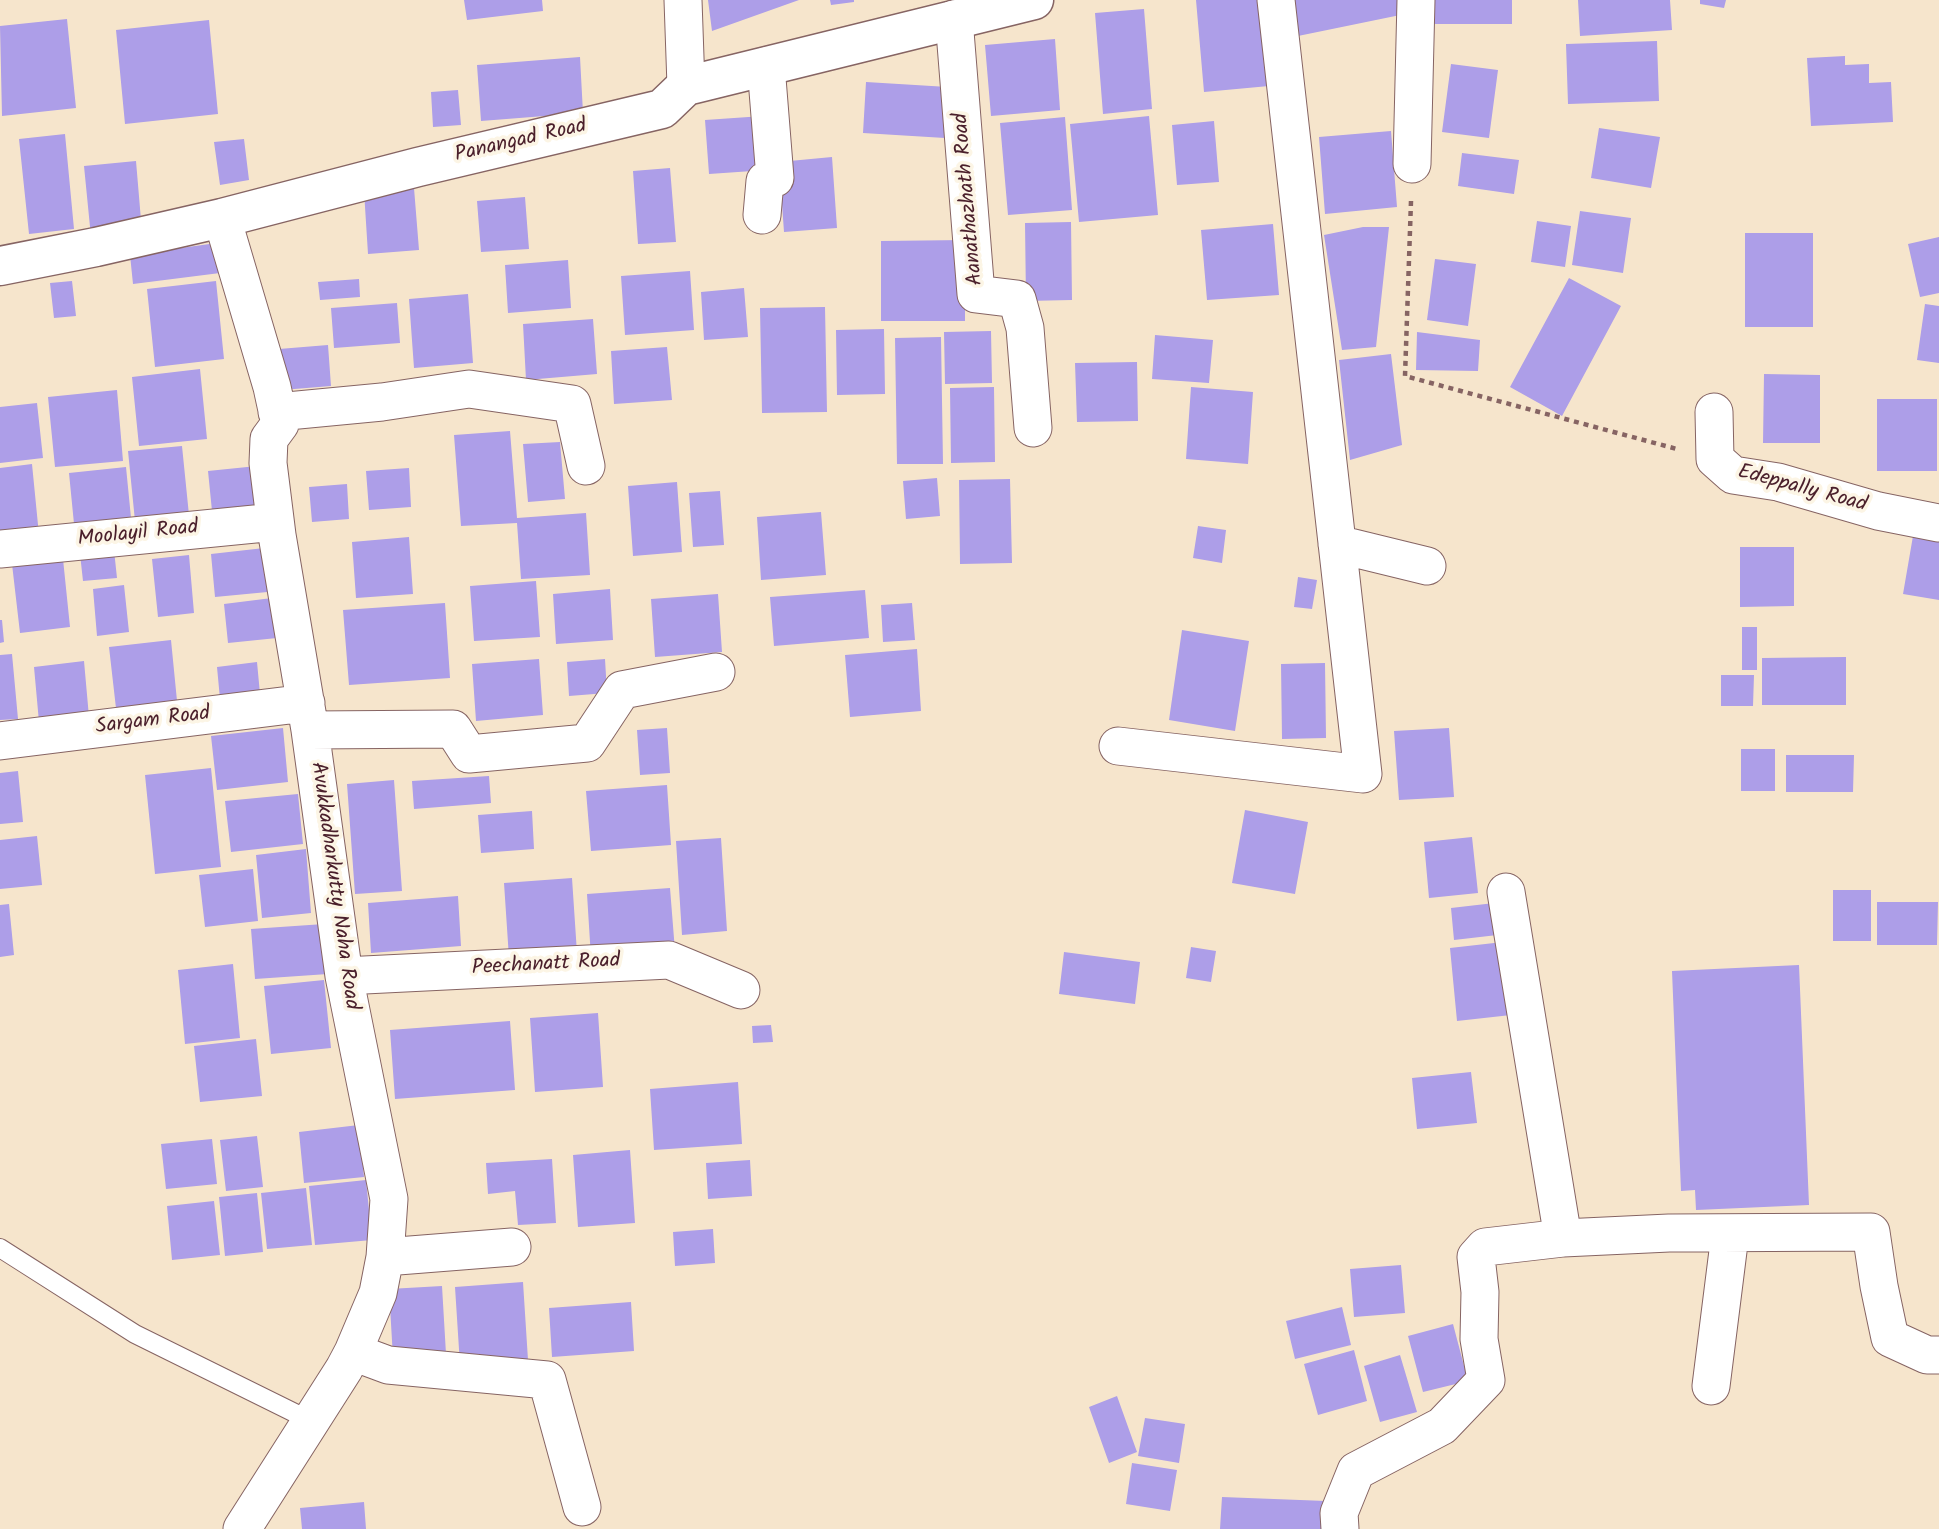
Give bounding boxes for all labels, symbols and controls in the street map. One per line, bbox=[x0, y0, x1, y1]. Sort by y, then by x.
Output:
street label: Aanathazhath Road bbox=[950, 112, 990, 286]
street label: Panangad Road bbox=[453, 115, 589, 169]
street label: Edeppally Road bbox=[1735, 461, 1869, 519]
street label: Moolayil Road bbox=[76, 516, 200, 554]
street label: Sargam Road bbox=[94, 702, 212, 742]
street label: Avukkadharkutty Naha Road bbox=[303, 760, 363, 1012]
street label: Peechanatt Road bbox=[471, 950, 621, 982]

